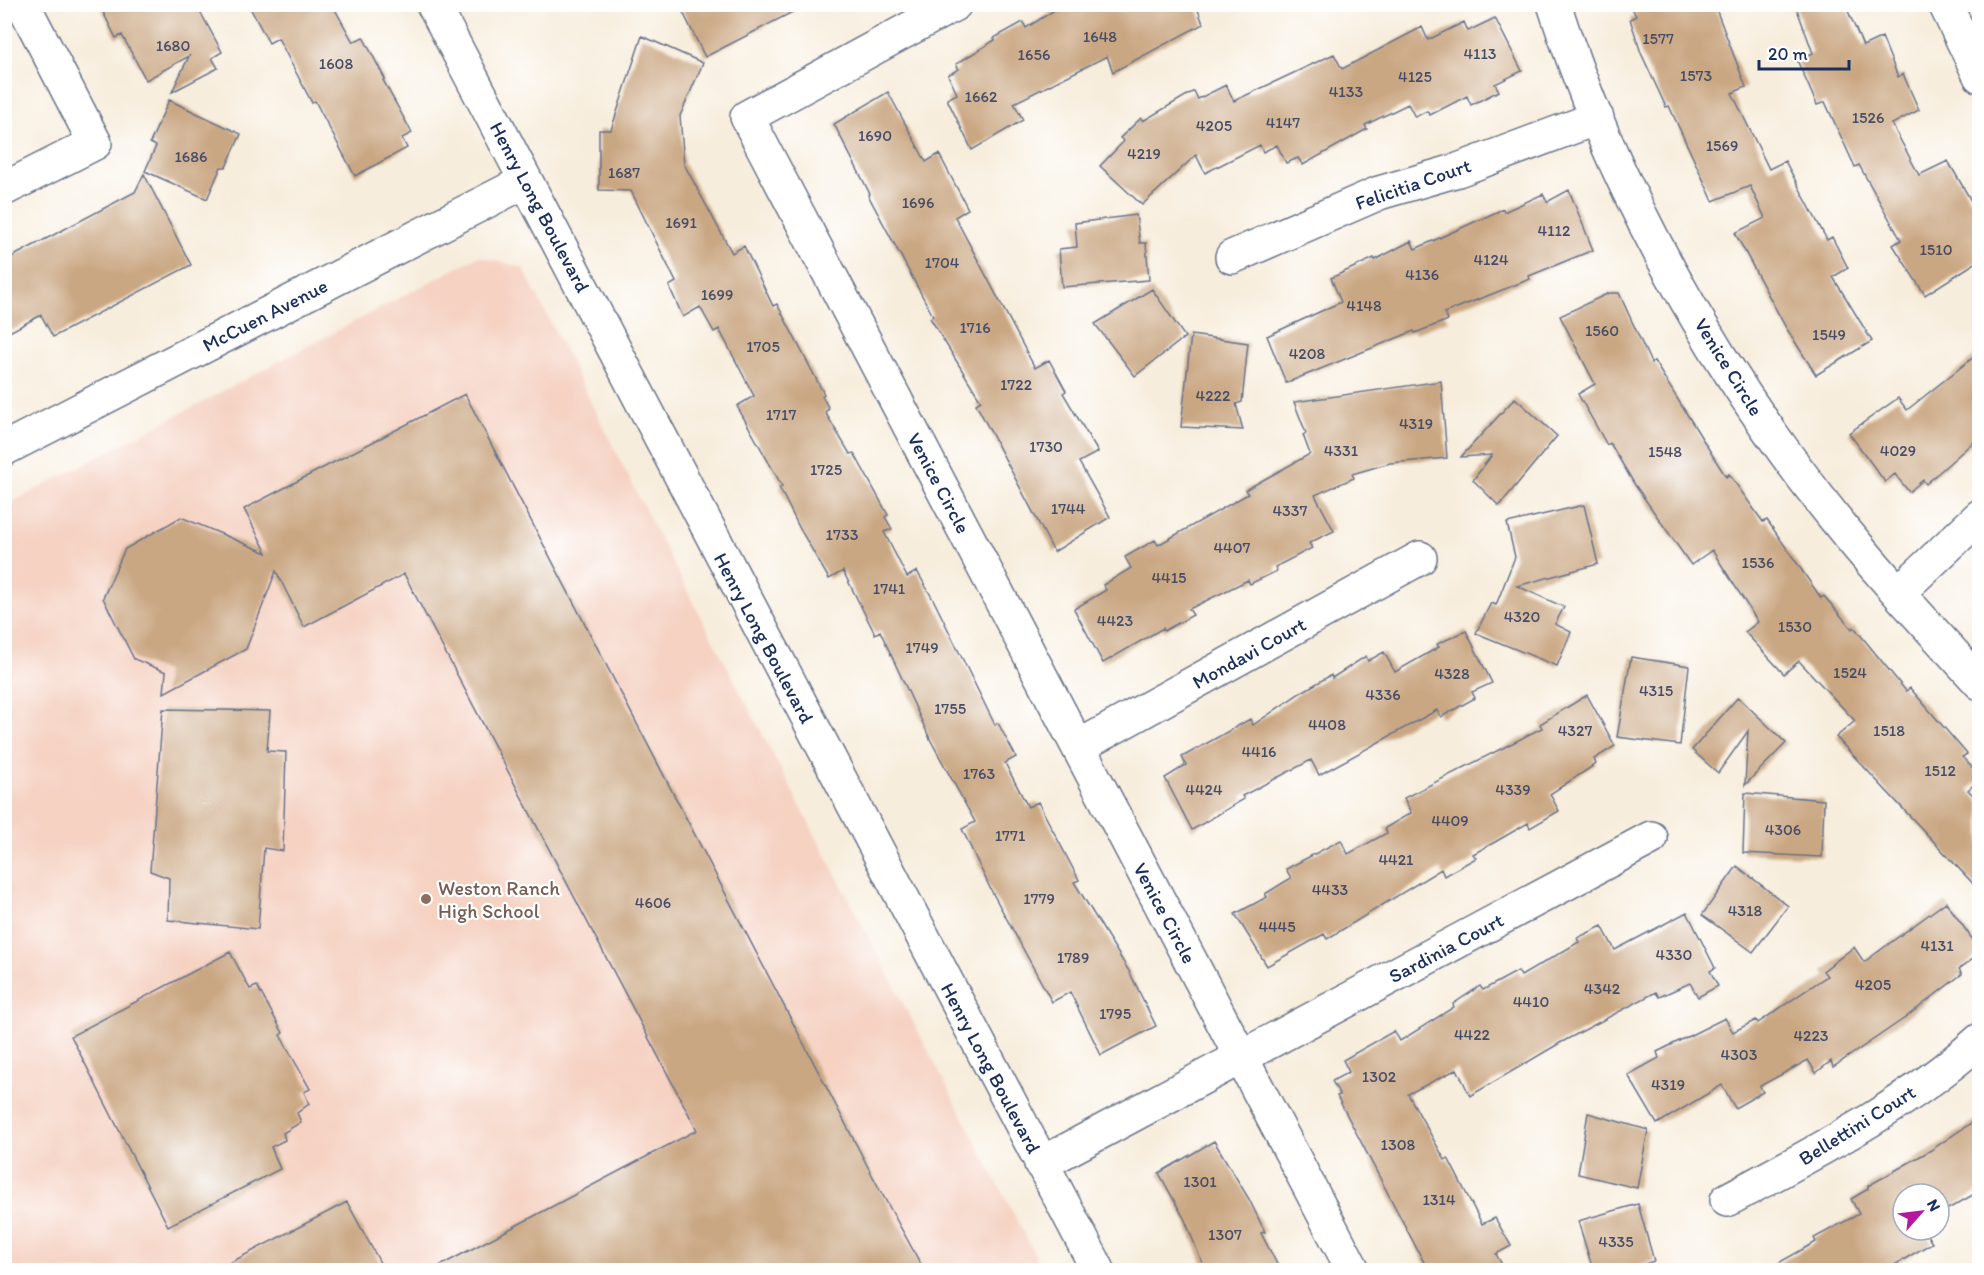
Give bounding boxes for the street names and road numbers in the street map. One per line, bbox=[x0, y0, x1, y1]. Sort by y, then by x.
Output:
street label: Henry Long Boulevard bbox=[485, 118, 595, 297]
street label: Felicitia Court bbox=[1352, 153, 1474, 215]
street label: McCuen Avenue bbox=[198, 273, 332, 357]
street label: Venice Circle bbox=[1690, 314, 1768, 420]
street label: Venice Circle bbox=[902, 429, 976, 537]
street label: Henry Long Boulevard bbox=[709, 549, 819, 728]
street label: Mondavi Court bbox=[1188, 612, 1310, 694]
street label: Venice Circle bbox=[1128, 859, 1202, 967]
street label: Sardinia Court bbox=[1385, 908, 1508, 988]
street label: Henry Long Boulevard bbox=[936, 979, 1046, 1158]
street label: Bellettini Court bbox=[1794, 1079, 1920, 1170]

